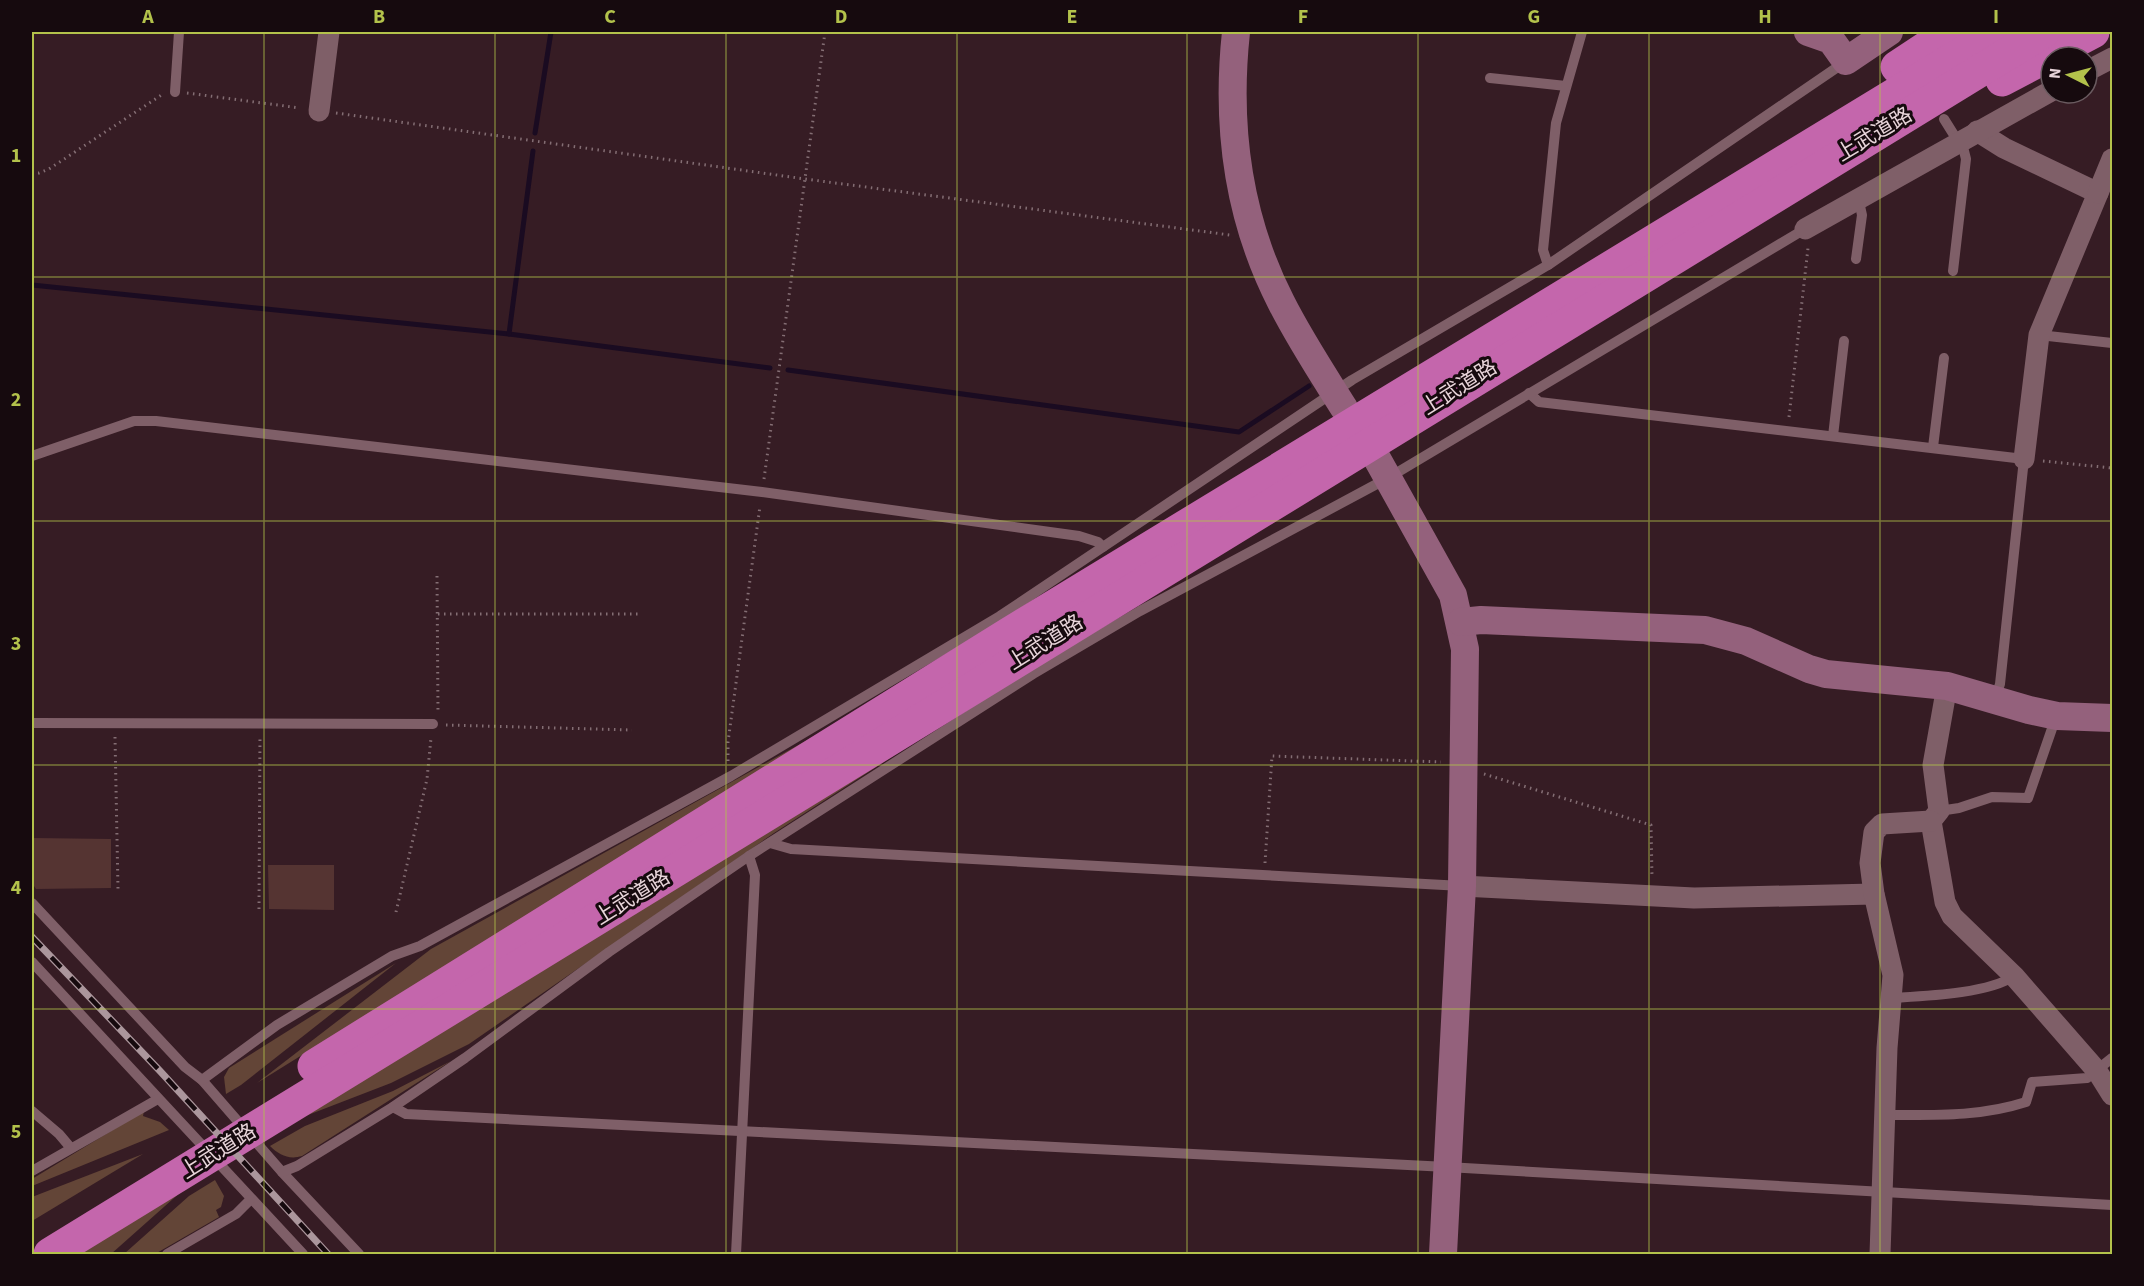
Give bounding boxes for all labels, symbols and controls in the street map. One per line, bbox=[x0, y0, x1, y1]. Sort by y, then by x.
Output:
text: A bbox=[141, 3, 154, 31]
text: B bbox=[373, 3, 385, 31]
text: C bbox=[604, 3, 616, 31]
text: D bbox=[835, 3, 847, 31]
text: E bbox=[1067, 3, 1077, 31]
text: F bbox=[1298, 3, 1308, 31]
text: G bbox=[1528, 3, 1540, 31]
text: H bbox=[1758, 3, 1772, 31]
text: I bbox=[1993, 3, 1999, 31]
north arrow bbox=[2039, 45, 2099, 105]
text: N bbox=[2044, 67, 2067, 80]
street label: 上武道路 bbox=[1830, 100, 1918, 168]
text: 1 bbox=[11, 142, 21, 170]
street label: 上武道路 bbox=[1415, 352, 1503, 422]
text: 2 bbox=[11, 386, 21, 414]
street label: 上武道路 bbox=[1001, 607, 1089, 677]
text: 3 bbox=[11, 630, 21, 658]
street label: 上武道路 bbox=[588, 862, 676, 932]
text: 4 bbox=[11, 874, 22, 902]
street label: 上武道路 bbox=[174, 1116, 262, 1186]
text: 5 bbox=[11, 1118, 21, 1146]

